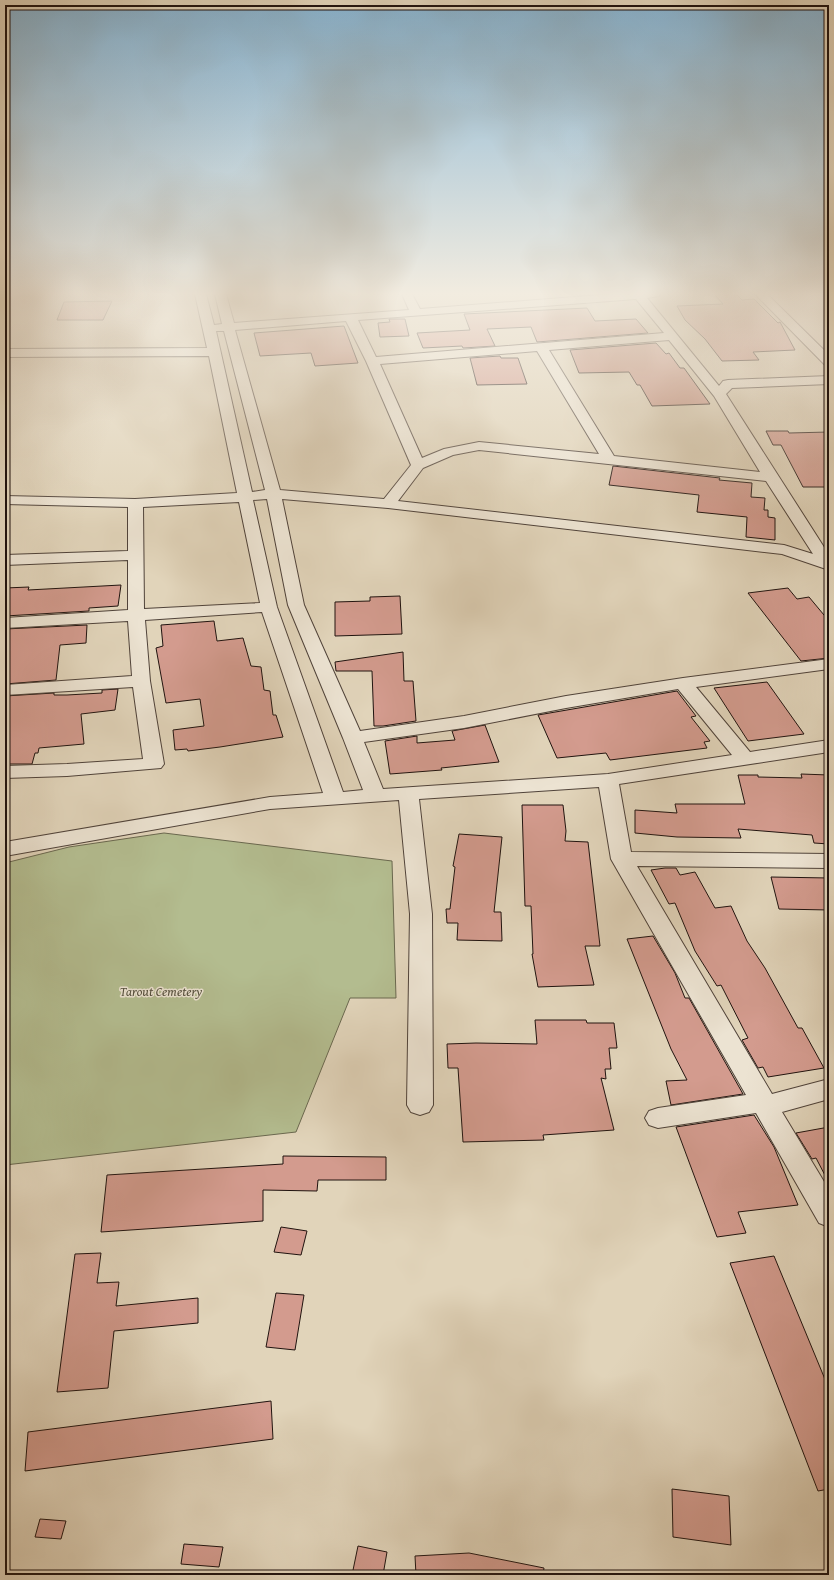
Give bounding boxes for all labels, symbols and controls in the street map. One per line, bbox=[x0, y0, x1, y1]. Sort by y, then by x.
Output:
park label: Tarout Cemetery bbox=[120, 982, 202, 1001]

